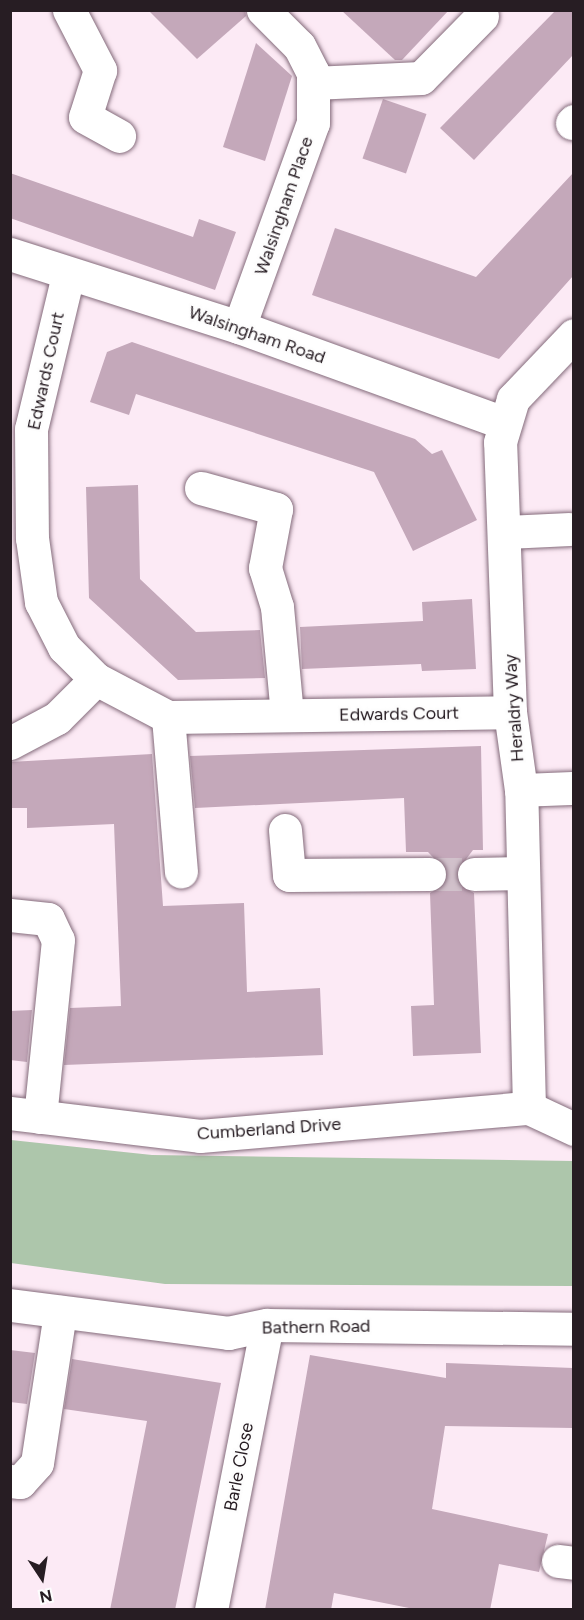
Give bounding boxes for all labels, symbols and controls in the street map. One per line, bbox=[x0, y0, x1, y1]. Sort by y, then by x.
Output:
street label: Walsingham Place bbox=[250, 134, 318, 278]
street label: Walsingham Road bbox=[186, 301, 328, 369]
street label: Edwards Court bbox=[23, 310, 69, 432]
street label: Heraldry Way bbox=[499, 653, 529, 763]
street label: Edwards Court bbox=[339, 702, 459, 726]
street label: Cumberland Drive bbox=[196, 1113, 342, 1145]
street label: Bathern Road bbox=[261, 1315, 371, 1339]
street label: Barle Close bbox=[220, 1421, 258, 1513]
north arrow bbox=[12, 1548, 72, 1608]
text: N bbox=[38, 1586, 54, 1607]

